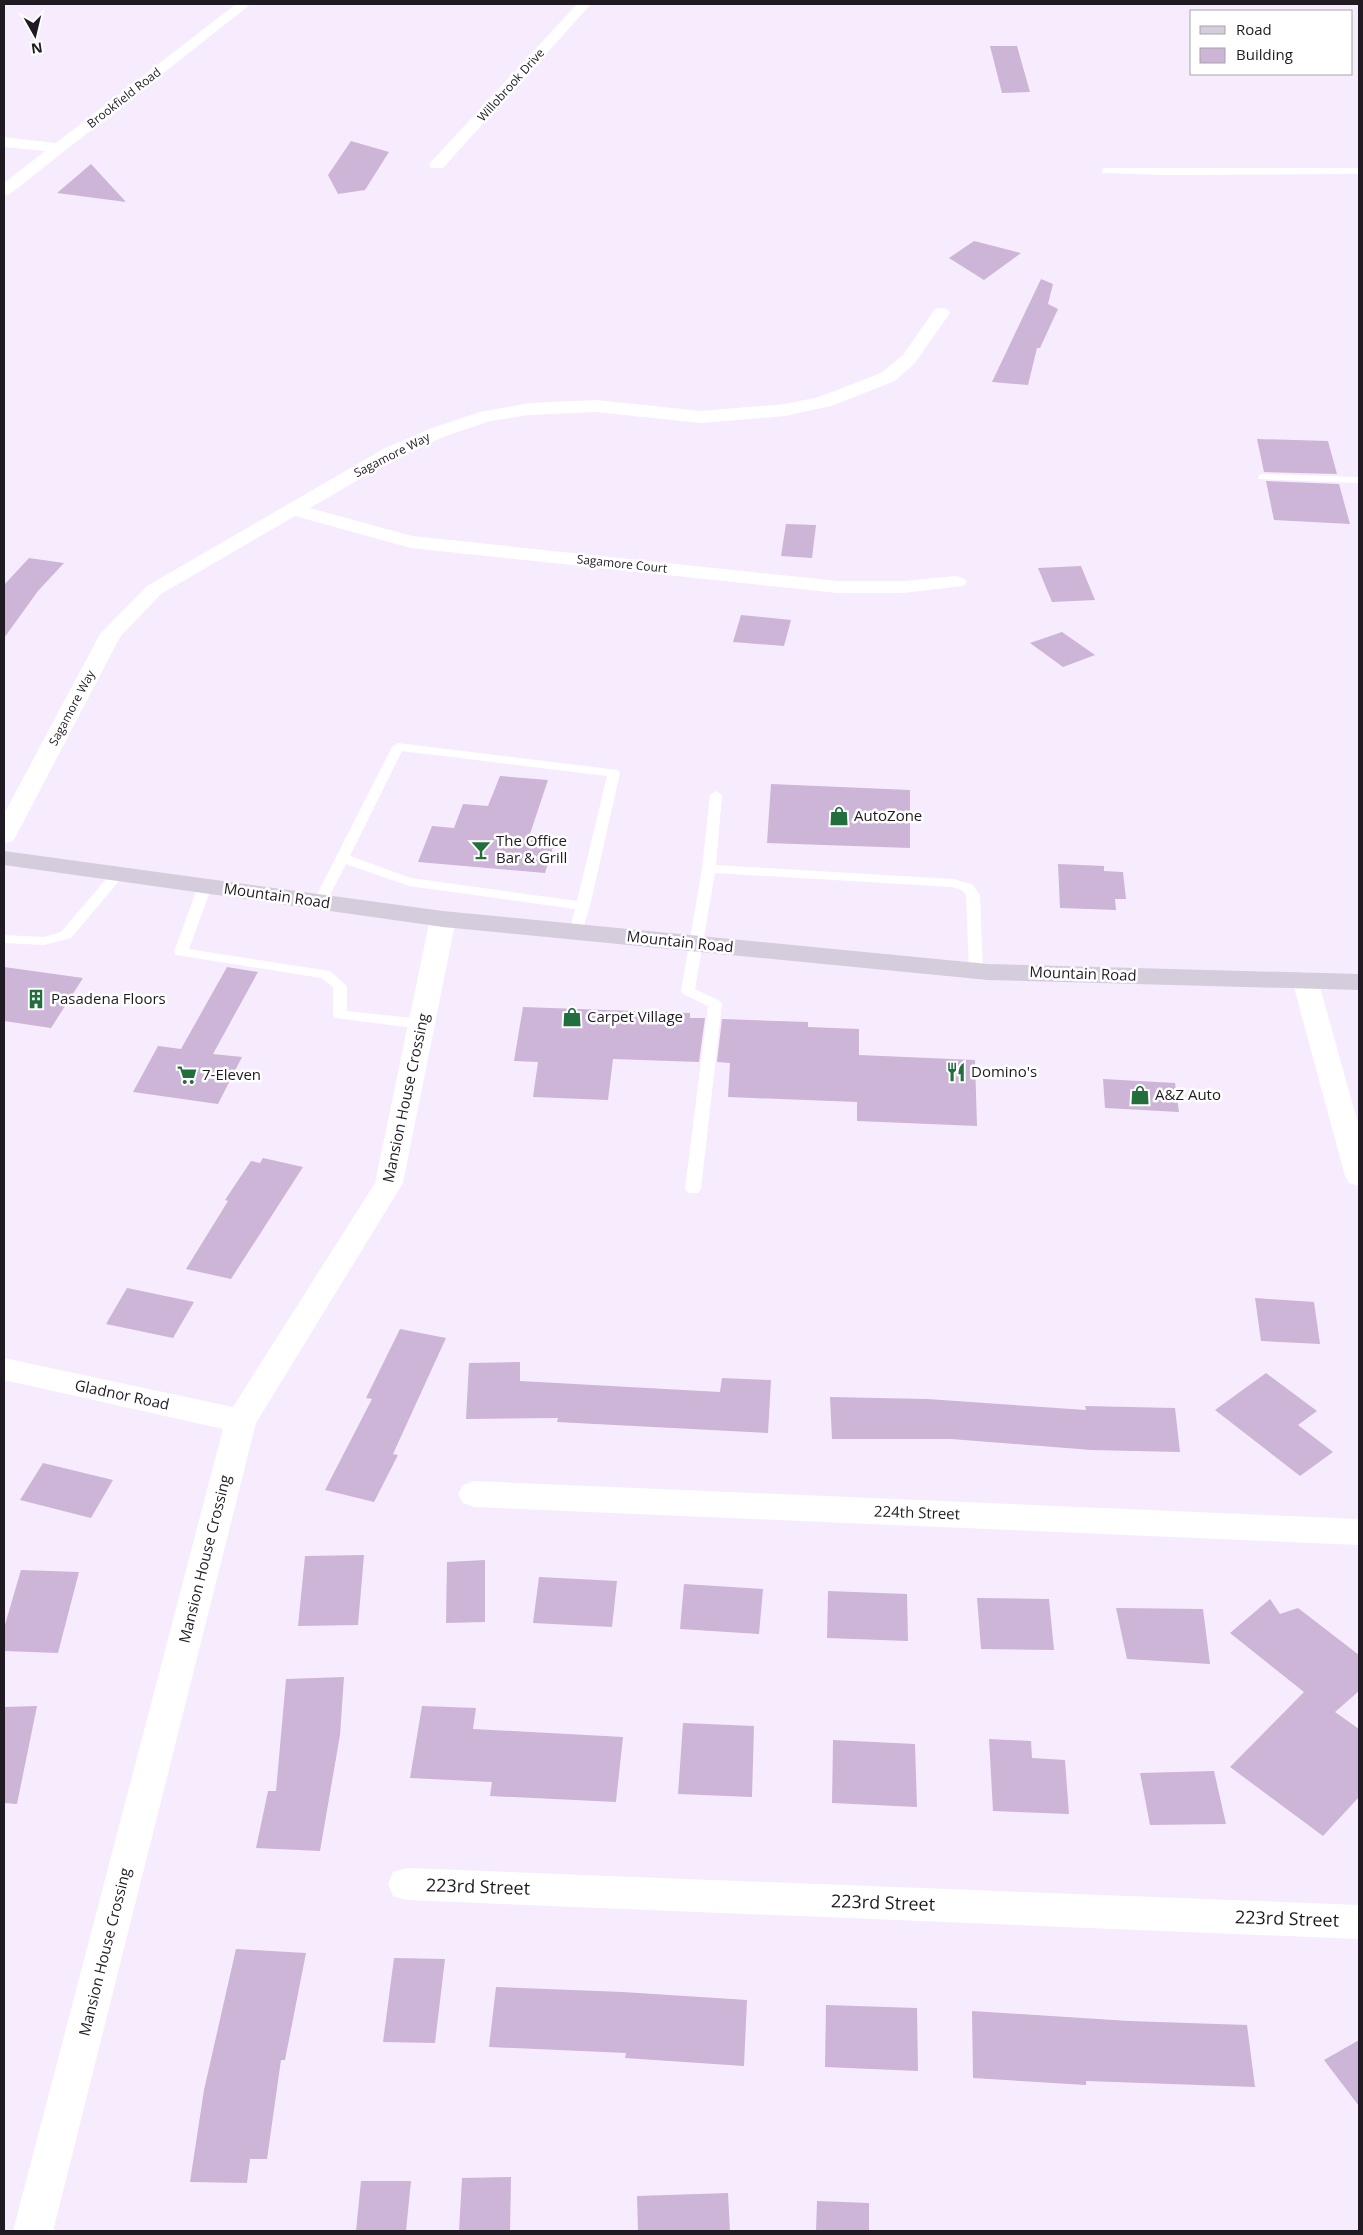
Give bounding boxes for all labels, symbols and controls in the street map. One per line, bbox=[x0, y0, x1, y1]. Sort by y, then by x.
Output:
north arrow bbox=[10, 10, 60, 60]
legend bbox=[1190, 10, 1353, 75]
text: Road bbox=[1236, 19, 1272, 39]
text: N bbox=[30, 38, 44, 59]
street label: Willobrook Drive bbox=[473, 44, 548, 125]
text: Building bbox=[1236, 44, 1293, 64]
street label: Brookfield Road bbox=[83, 63, 164, 132]
street label: Sagamore Way bbox=[351, 428, 434, 481]
street label: Sagamore Court bbox=[576, 550, 668, 577]
street label: Sagamore Way bbox=[45, 666, 99, 749]
shop icon: AutoZone bbox=[828, 805, 850, 827]
place label: AutoZone bbox=[854, 805, 922, 825]
place label: The Office Bar & Grill bbox=[496, 830, 567, 867]
bar icon: The Office Bar & Grill bbox=[470, 839, 492, 861]
street label: Mountain Road bbox=[223, 878, 332, 912]
street label: Mountain Road bbox=[626, 925, 734, 957]
street label: Mountain Road bbox=[1029, 961, 1137, 985]
building icon: Pasadena Floors bbox=[25, 988, 47, 1010]
place label: Pasadena Floors bbox=[51, 988, 166, 1008]
shop icon: Carpet Village bbox=[561, 1006, 583, 1028]
place label: Carpet Village bbox=[587, 1006, 683, 1026]
street label: Mansion House Crossing bbox=[377, 1011, 433, 1184]
restaurant icon: Domino's bbox=[945, 1061, 967, 1083]
place label: Domino's bbox=[971, 1061, 1037, 1081]
supermarket icon: 7-Eleven bbox=[176, 1064, 198, 1086]
place label: 7-Eleven bbox=[202, 1064, 261, 1084]
shop icon: A&Z Auto bbox=[1129, 1084, 1151, 1106]
place label: A&Z Auto bbox=[1155, 1084, 1221, 1104]
street label: Gladnor Road bbox=[73, 1374, 171, 1414]
street label: Mansion House Crossing bbox=[173, 1472, 235, 1645]
street label: 224th Street bbox=[874, 1501, 960, 1523]
street label: Mansion House Crossing bbox=[73, 1865, 135, 2038]
street label: 223rd Street bbox=[426, 1872, 531, 1900]
street label: 223rd Street bbox=[831, 1888, 936, 1916]
street label: 223rd Street bbox=[1235, 1904, 1340, 1932]

